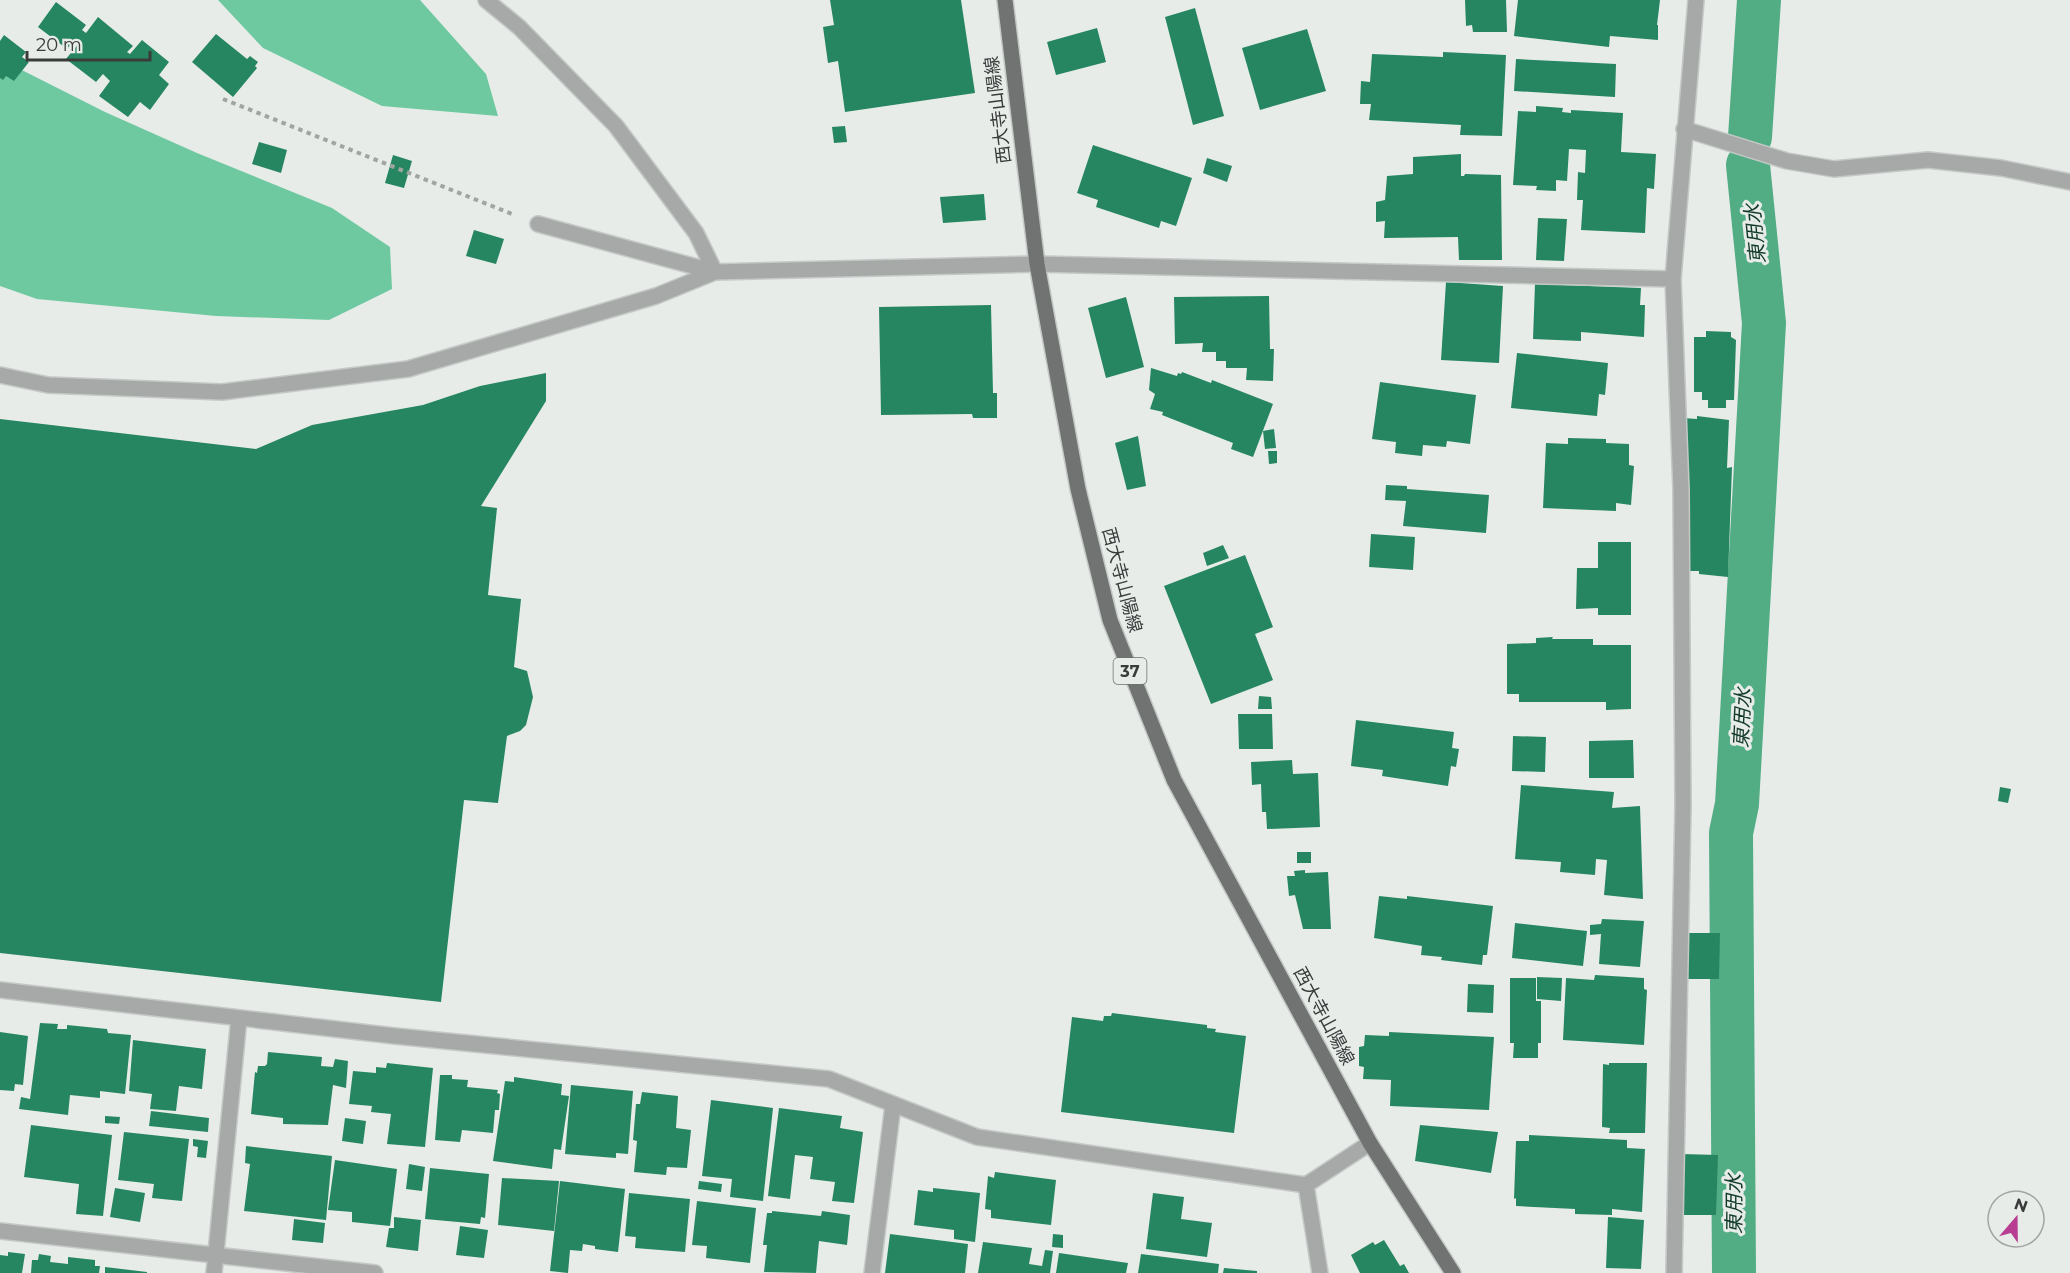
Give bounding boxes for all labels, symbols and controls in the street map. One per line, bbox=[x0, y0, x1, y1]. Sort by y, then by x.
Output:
scale bar bbox=[27, 24, 150, 62]
text: 20 m bbox=[36, 34, 82, 56]
street label: 西大寺山陽線 bbox=[981, 55, 1015, 165]
water label: 東用水 bbox=[1740, 201, 1770, 265]
street label: 西大寺山陽線 bbox=[1097, 525, 1147, 635]
road number: 37 bbox=[1114, 658, 1146, 684]
water label: 東用水 bbox=[1728, 685, 1756, 749]
street label: 西大寺山陽線 bbox=[1289, 963, 1359, 1069]
water label: 東用水 bbox=[1722, 1172, 1746, 1234]
north arrow bbox=[1986, 1189, 2046, 1249]
text: N bbox=[2012, 1194, 2030, 1217]

